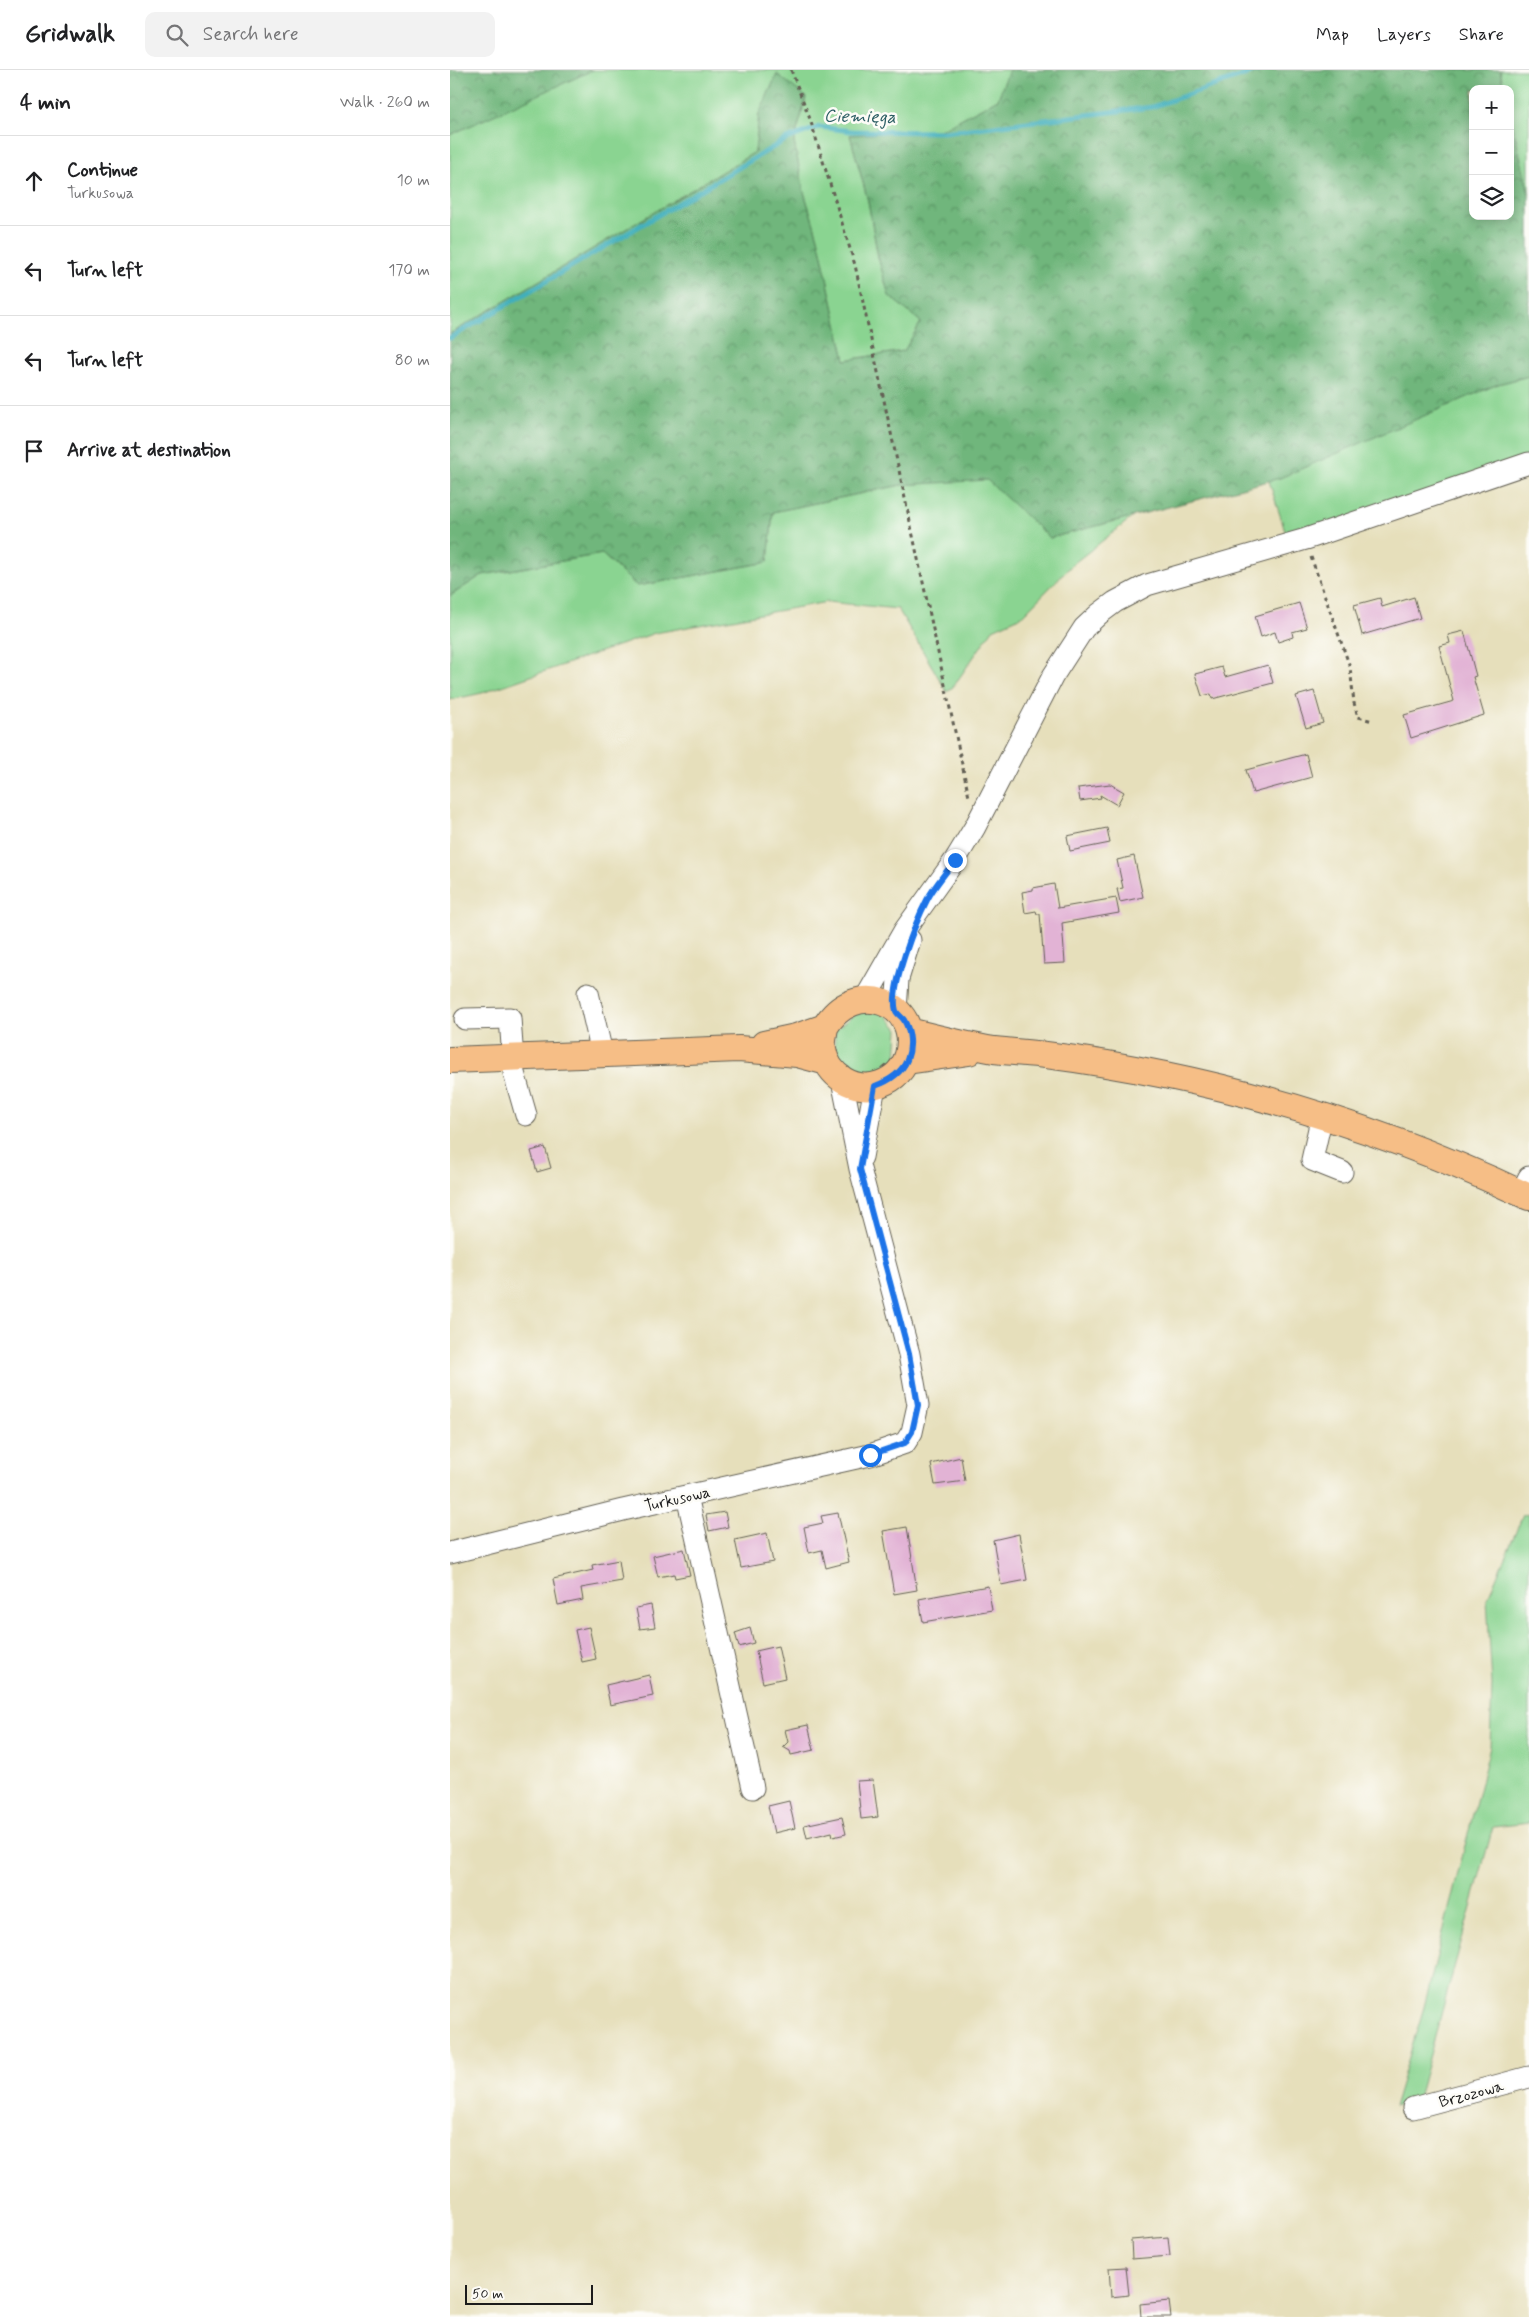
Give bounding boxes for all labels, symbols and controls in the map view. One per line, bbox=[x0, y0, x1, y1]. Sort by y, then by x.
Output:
search box bbox=[145, 12, 495, 57]
text: Gridwalk bbox=[25, 19, 115, 50]
icon: search bbox=[163, 21, 191, 49]
text: Search here bbox=[203, 22, 298, 47]
text: Map bbox=[1316, 23, 1349, 47]
text: Layers bbox=[1377, 23, 1431, 47]
text: Share bbox=[1459, 23, 1504, 47]
map controls bbox=[1469, 85, 1514, 220]
button: + bbox=[1469, 85, 1514, 130]
text: 4 min bbox=[20, 89, 71, 117]
text: Walk · 260 m bbox=[340, 92, 430, 113]
water label: Ciemięga bbox=[824, 104, 896, 130]
button: − bbox=[1469, 130, 1514, 175]
text: Continue bbox=[67, 158, 138, 183]
icon: ahead bbox=[20, 167, 48, 195]
text: 10 m bbox=[397, 170, 430, 191]
button: layers bbox=[1469, 175, 1514, 220]
text: Turkusowa bbox=[67, 183, 134, 204]
icon: left bbox=[20, 257, 48, 285]
text: Turn left bbox=[67, 258, 143, 283]
text: 170 m bbox=[388, 260, 430, 281]
icon: left bbox=[20, 347, 48, 375]
text: Turn left bbox=[67, 348, 143, 373]
text: 80 m bbox=[395, 350, 430, 371]
icon: arrive bbox=[20, 437, 48, 465]
text: Arrive at destination bbox=[67, 438, 231, 463]
route end bbox=[944, 849, 967, 872]
route start bbox=[859, 1444, 882, 1467]
street label: Turkusowa bbox=[642, 1482, 712, 1517]
street label: Brzozowa bbox=[1437, 2076, 1506, 2113]
scale bar bbox=[465, 2282, 592, 2305]
text: 50 m bbox=[472, 2285, 503, 2303]

